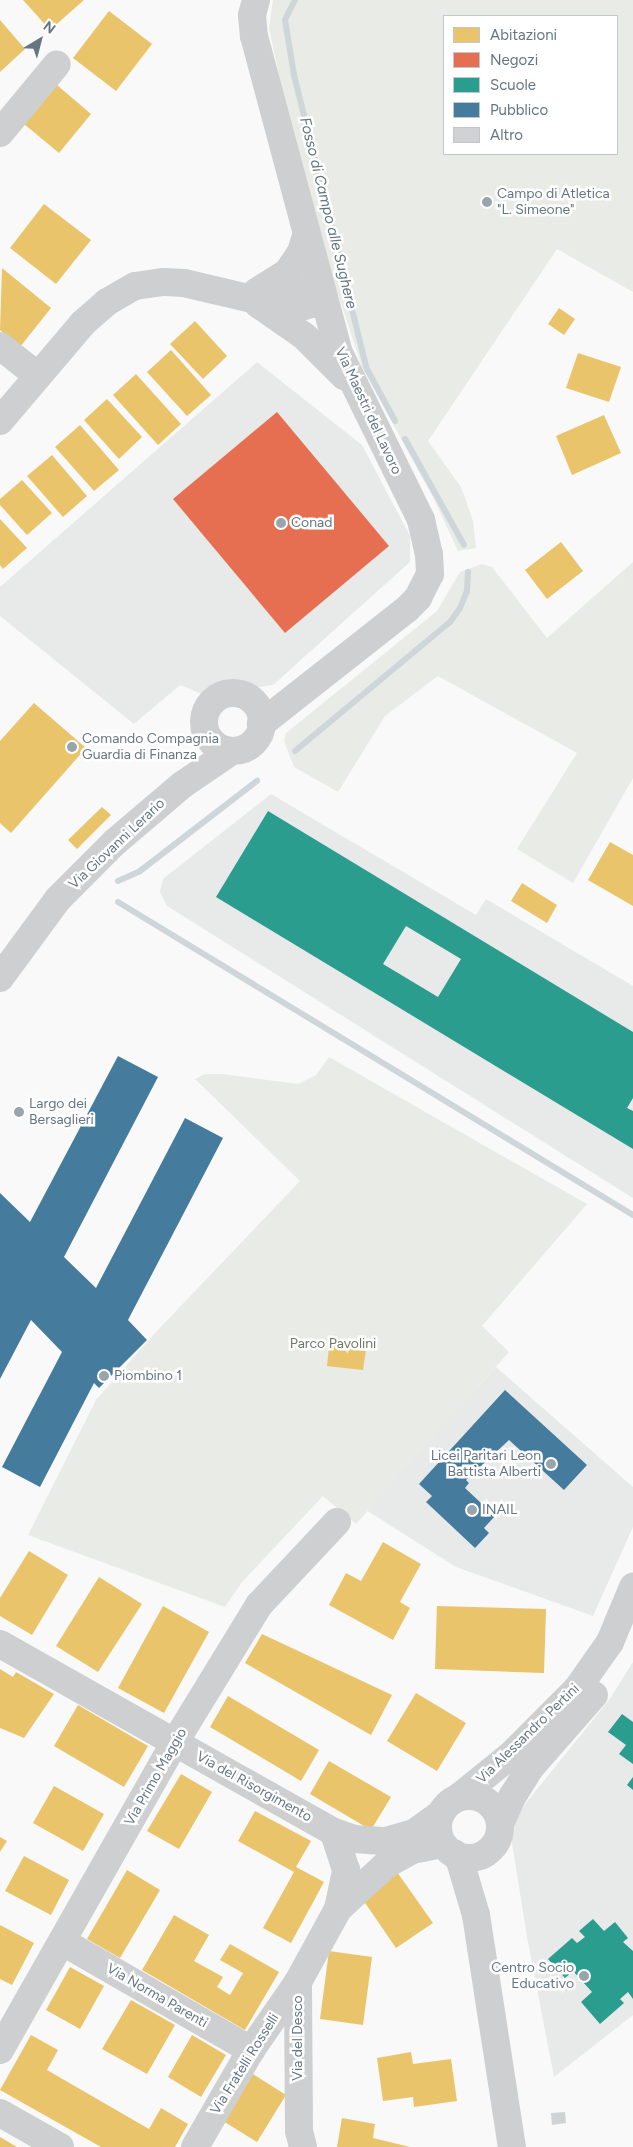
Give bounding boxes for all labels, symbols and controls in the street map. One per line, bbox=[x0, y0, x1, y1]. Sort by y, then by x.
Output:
north arrow bbox=[15, 15, 65, 65]
legend bbox=[443, 15, 618, 155]
text: N bbox=[40, 18, 59, 38]
text: Abitazioni bbox=[490, 26, 557, 44]
text: Negozi bbox=[490, 51, 538, 69]
text: Scuole bbox=[490, 76, 536, 94]
text: Pubblico bbox=[490, 101, 548, 119]
water label: Fosso di Campo alle Sughere bbox=[295, 115, 361, 311]
text: Altro bbox=[490, 126, 523, 144]
place label: Campo di Atletica "L. Simeone" bbox=[497, 186, 610, 218]
marker: Campo di Atletica "L. Simeone" bbox=[481, 196, 493, 208]
street label: Via Maestri del Lavoro bbox=[331, 345, 405, 477]
place label: Conad bbox=[291, 515, 332, 531]
marker: Conad bbox=[275, 517, 287, 529]
place label: Comando Compagnia Guardia di Finanza bbox=[82, 731, 219, 764]
marker: Comando Compagnia Guardia di Finanza bbox=[66, 741, 78, 753]
street label: Via Giovanni Lerario bbox=[66, 795, 168, 893]
place label: Largo dei Bersaglieri bbox=[29, 1096, 94, 1128]
marker: Largo dei Bersaglieri bbox=[13, 1106, 25, 1118]
park label: Parco Pavolini bbox=[290, 1336, 376, 1352]
place label: Piombino 1 bbox=[114, 1368, 182, 1384]
marker: Piombino 1 bbox=[98, 1370, 110, 1382]
place label: Licei Paritari Leon Battista Alberti bbox=[431, 1448, 541, 1480]
marker: Licei Paritari Leon Battista Alberti bbox=[545, 1458, 557, 1470]
place label: INAIL bbox=[482, 1502, 517, 1518]
marker: INAIL bbox=[466, 1504, 478, 1516]
street label: Via Alessandro Pertini bbox=[473, 1681, 583, 1787]
street label: Via Primo Maggio bbox=[121, 1725, 191, 1829]
street label: Via del Risorgimento bbox=[193, 1748, 315, 1826]
street label: Via Norma Parenti bbox=[104, 1960, 210, 2032]
place label: Centro Socio Educativo bbox=[491, 1960, 574, 1992]
marker: Centro Socio Educativo bbox=[578, 1970, 590, 1982]
street label: Via del Desco bbox=[290, 1995, 306, 2081]
street label: Via Fratelli Rosselli bbox=[207, 2011, 283, 2117]

